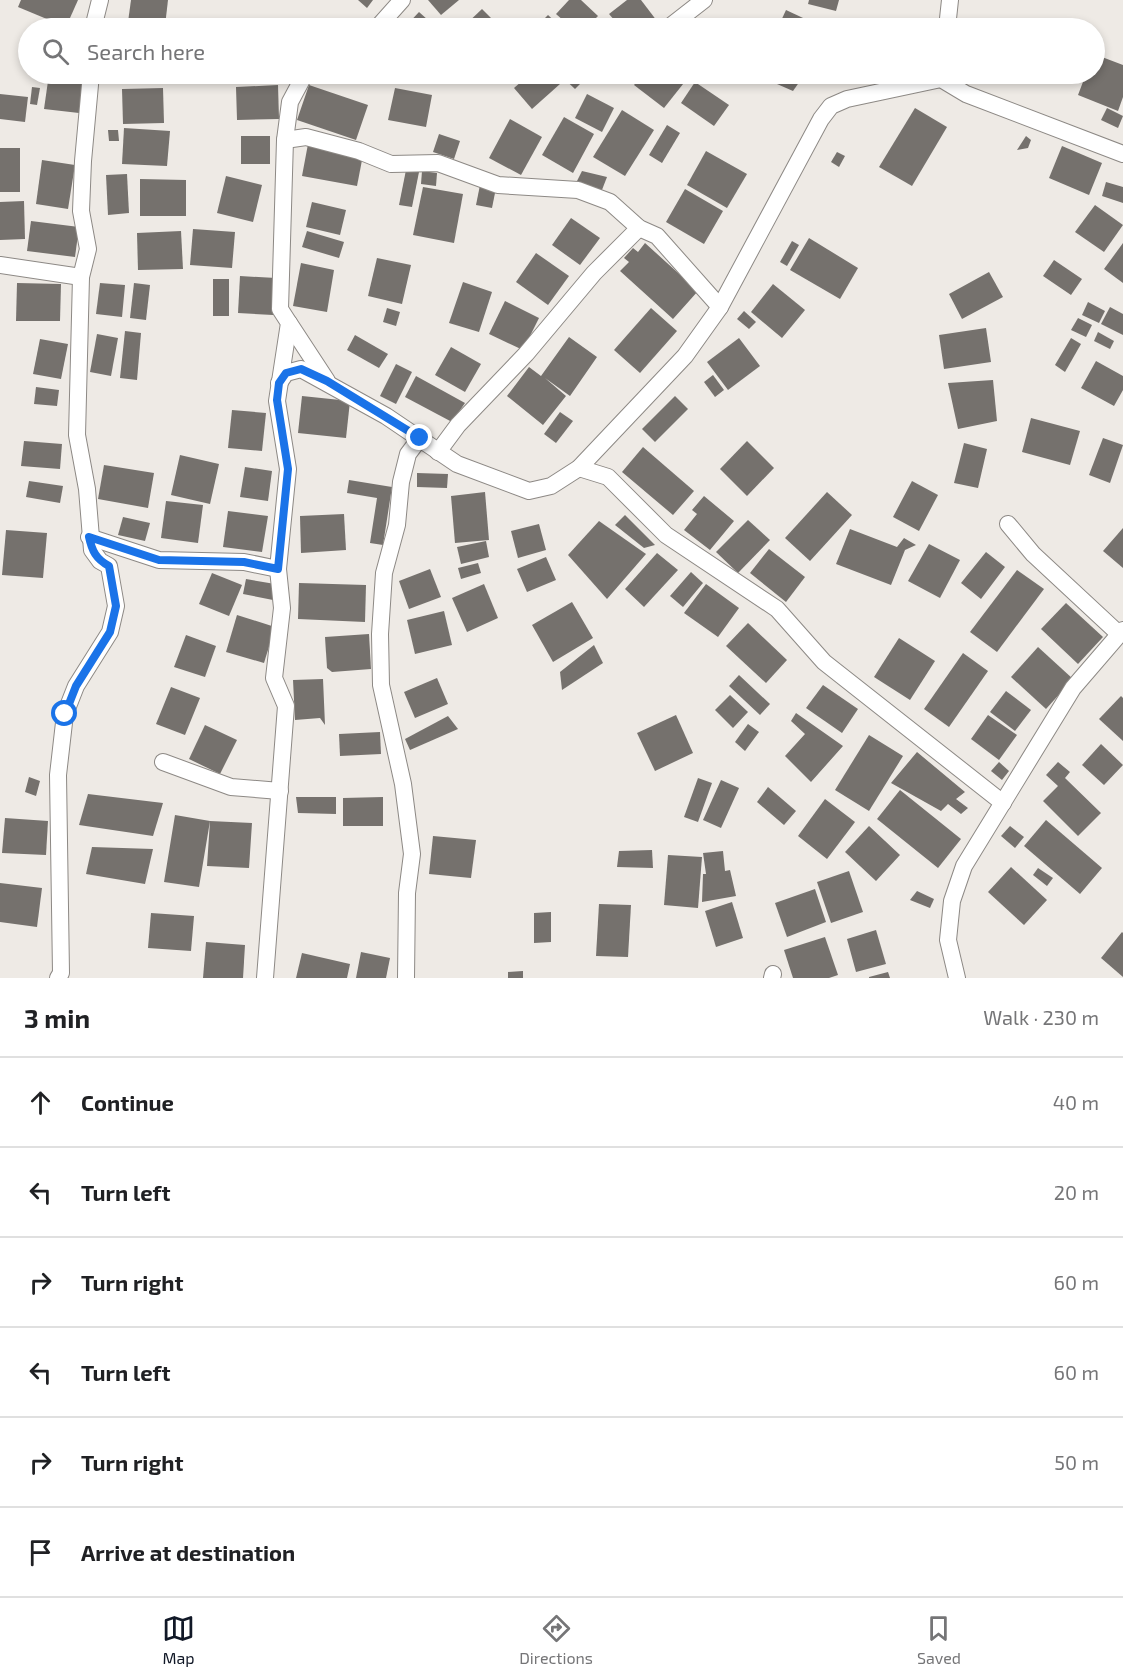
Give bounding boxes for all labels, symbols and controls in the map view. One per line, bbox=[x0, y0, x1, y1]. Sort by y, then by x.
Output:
search box bbox=[18, 18, 1105, 84]
icon: search bbox=[39, 35, 72, 68]
text: Search here bbox=[87, 38, 205, 64]
route end bbox=[406, 424, 432, 450]
route start bbox=[51, 700, 77, 726]
text: 3 min bbox=[24, 1002, 90, 1033]
text: Walk · 230 m bbox=[983, 1005, 1099, 1029]
icon: ahead bbox=[24, 1086, 57, 1119]
text: Continue bbox=[81, 1089, 174, 1115]
text: 40 m bbox=[1053, 1090, 1099, 1114]
icon: left bbox=[24, 1176, 57, 1209]
text: Turn left bbox=[81, 1179, 170, 1205]
text: 20 m bbox=[1054, 1180, 1099, 1204]
icon: right bbox=[24, 1266, 57, 1299]
text: Turn right bbox=[81, 1269, 183, 1295]
text: 60 m bbox=[1054, 1270, 1099, 1294]
icon: left bbox=[24, 1356, 57, 1389]
text: Turn left bbox=[81, 1359, 170, 1385]
text: 60 m bbox=[1054, 1360, 1099, 1384]
icon: right bbox=[24, 1446, 57, 1479]
text: Turn right bbox=[81, 1449, 183, 1475]
text: 50 m bbox=[1054, 1450, 1099, 1474]
icon: arrive bbox=[24, 1536, 57, 1569]
text: Arrive at destination bbox=[81, 1539, 295, 1565]
tab: Map bbox=[162, 1612, 195, 1667]
tab: Directions bbox=[519, 1612, 593, 1667]
tab: Saved bbox=[917, 1612, 961, 1667]

